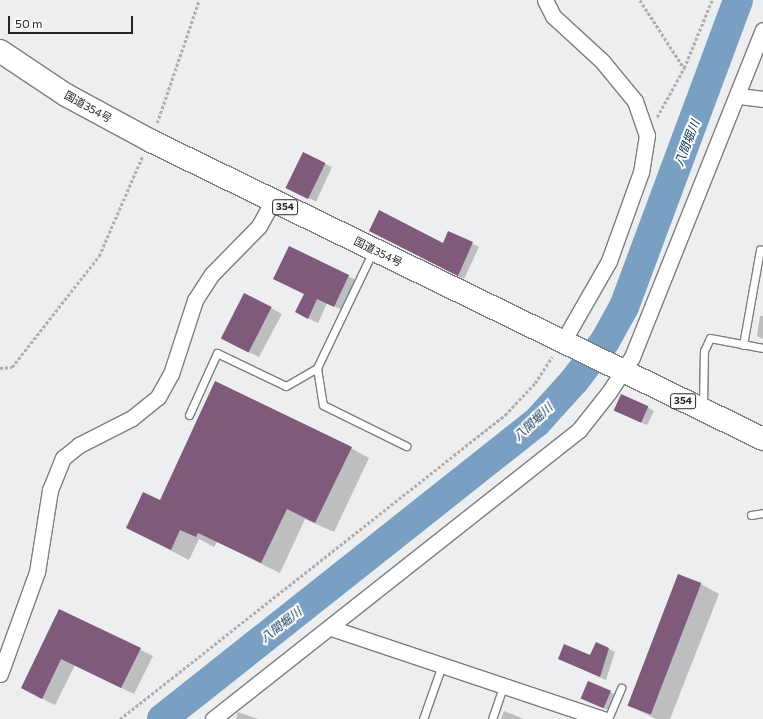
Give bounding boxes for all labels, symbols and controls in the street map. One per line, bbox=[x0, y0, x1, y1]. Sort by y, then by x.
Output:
scale bar bbox=[10, 8, 135, 34]
text: 50 m bbox=[15, 16, 43, 30]
street label: 国道354号 bbox=[62, 89, 114, 125]
water label: 八間堀川 bbox=[672, 118, 702, 168]
road number: 354 bbox=[272, 199, 298, 215]
street label: 国道354号 bbox=[352, 235, 404, 269]
road number: 354 bbox=[670, 393, 696, 409]
water label: 八間堀川 bbox=[511, 400, 555, 444]
water label: 八間堀川 bbox=[258, 605, 304, 645]

